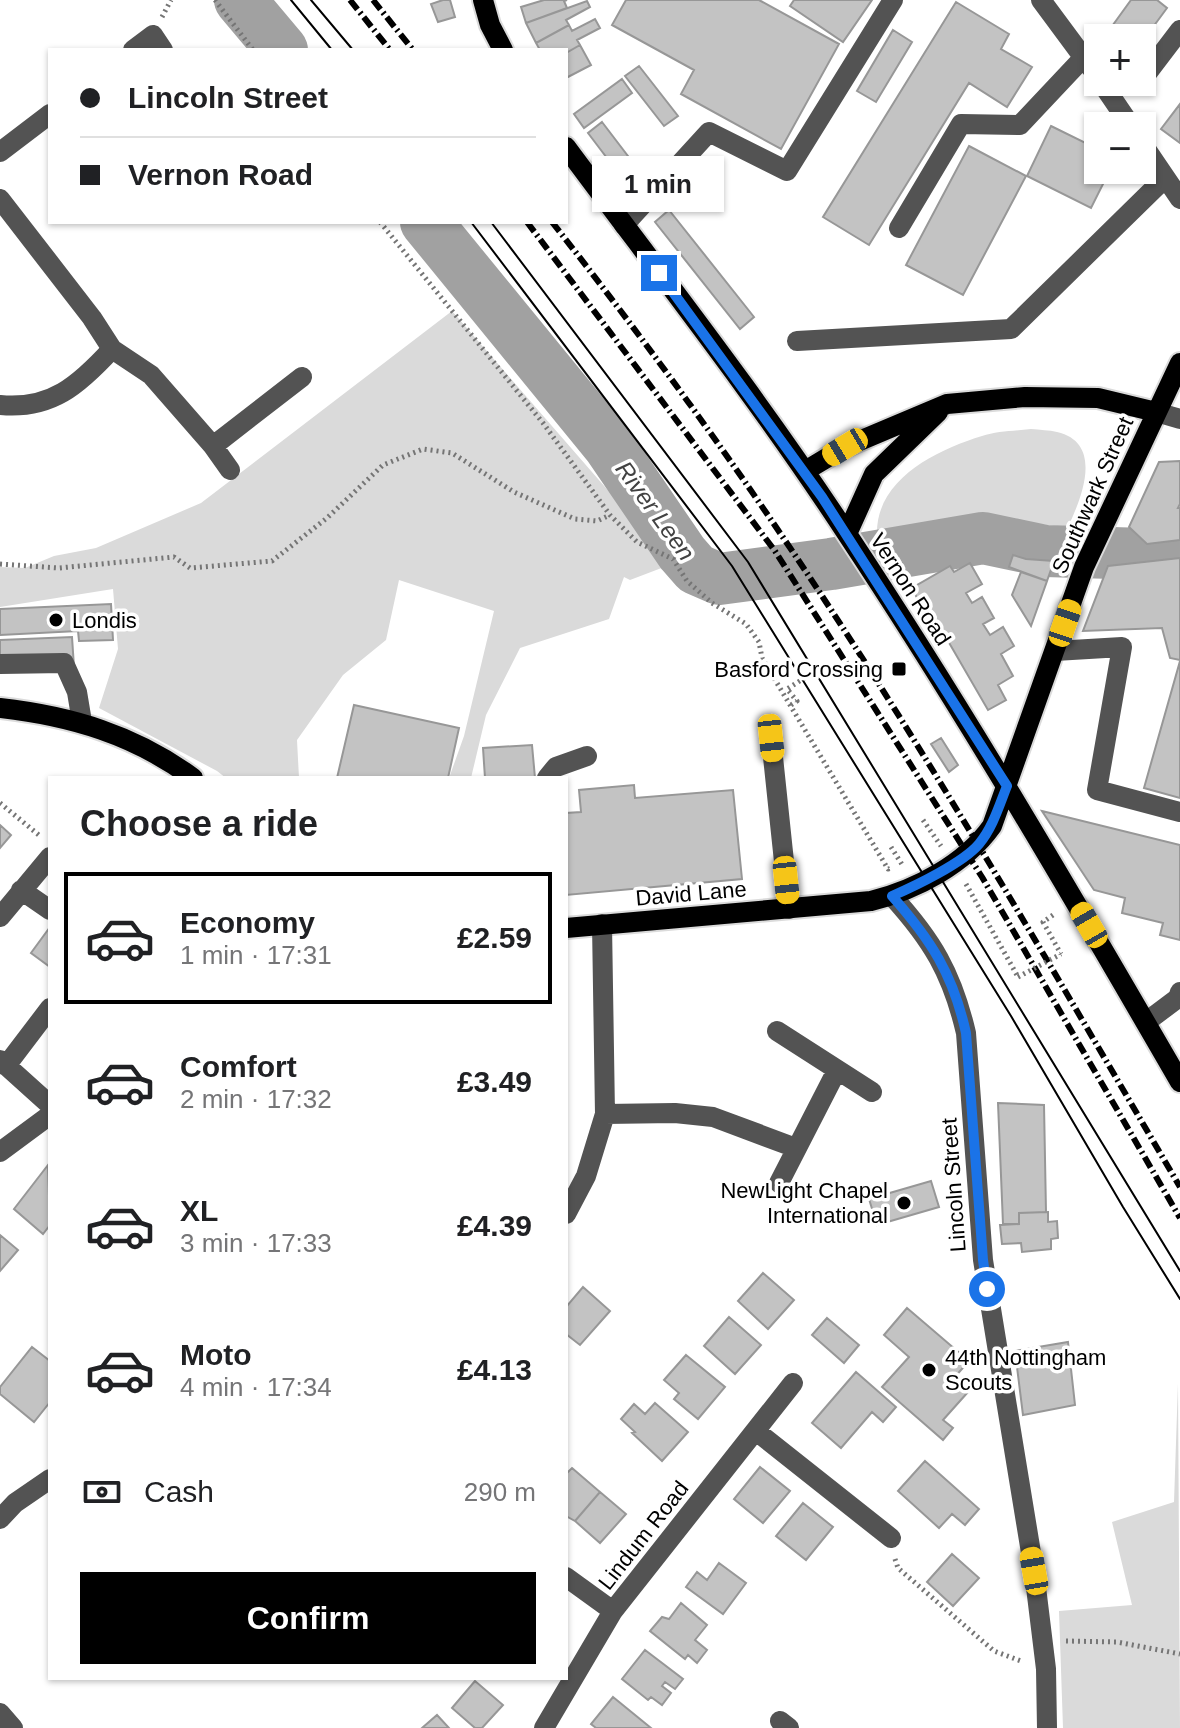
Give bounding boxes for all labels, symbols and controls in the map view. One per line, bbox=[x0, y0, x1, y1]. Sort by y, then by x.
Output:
map controls bbox=[1084, 24, 1156, 184]
button: + bbox=[1084, 24, 1156, 96]
text: Lincoln Street bbox=[128, 81, 328, 114]
button: − bbox=[1084, 112, 1156, 184]
callout: 1 min bbox=[593, 157, 725, 213]
text: Vernon Road bbox=[128, 158, 313, 191]
text: 1 min bbox=[624, 169, 692, 199]
route end bbox=[641, 255, 677, 291]
street label: Southwark Street bbox=[1047, 413, 1138, 577]
car bbox=[818, 424, 872, 470]
water label: River Leen bbox=[610, 456, 700, 566]
street label: Vernon Road bbox=[865, 529, 956, 650]
car bbox=[1046, 596, 1084, 650]
place label: Londis bbox=[72, 608, 137, 633]
marker: Londis bbox=[47, 611, 65, 629]
place label: Basford Crossing bbox=[714, 657, 883, 682]
marker: Basford Crossing bbox=[890, 660, 908, 678]
car bbox=[757, 713, 785, 763]
text: Choose a ride bbox=[80, 803, 318, 844]
car bbox=[772, 855, 800, 905]
street label: David Lane bbox=[635, 876, 748, 911]
car bbox=[1067, 898, 1111, 952]
icon: car bbox=[84, 902, 156, 974]
text: Economy bbox=[180, 906, 315, 939]
text: £2.59 bbox=[457, 921, 532, 954]
text: 1 min · 17:31 bbox=[180, 940, 332, 970]
icon: car bbox=[84, 1046, 156, 1118]
text: Comfort bbox=[180, 1050, 297, 1083]
text: £3.49 bbox=[457, 1065, 532, 1098]
text: 2 min · 17:32 bbox=[180, 1084, 332, 1114]
street label: Lincoln Street bbox=[936, 1117, 971, 1253]
place label: NewLight Chapel International bbox=[720, 1178, 888, 1228]
icon: car bbox=[84, 1190, 156, 1262]
text: XL bbox=[180, 1194, 218, 1227]
marker: NewLight Chapel International bbox=[895, 1194, 913, 1212]
text: £4.39 bbox=[457, 1209, 532, 1242]
text: 3 min · 17:33 bbox=[180, 1228, 332, 1258]
route start bbox=[969, 1271, 1005, 1307]
icon: car bbox=[84, 1334, 156, 1406]
text: Moto bbox=[180, 1338, 252, 1371]
place label: 44th Nottingham Scouts bbox=[945, 1345, 1106, 1395]
text: £4.13 bbox=[457, 1353, 532, 1386]
marker: 44th Nottingham Scouts bbox=[920, 1361, 938, 1379]
text: 4 min · 17:34 bbox=[180, 1372, 332, 1402]
icon: cash bbox=[80, 1470, 124, 1514]
text: Cash bbox=[144, 1475, 214, 1508]
street label: Lindum Road bbox=[593, 1476, 694, 1595]
text: 290 m bbox=[464, 1477, 536, 1507]
car bbox=[1018, 1545, 1050, 1597]
button: Confirm bbox=[80, 1572, 536, 1664]

